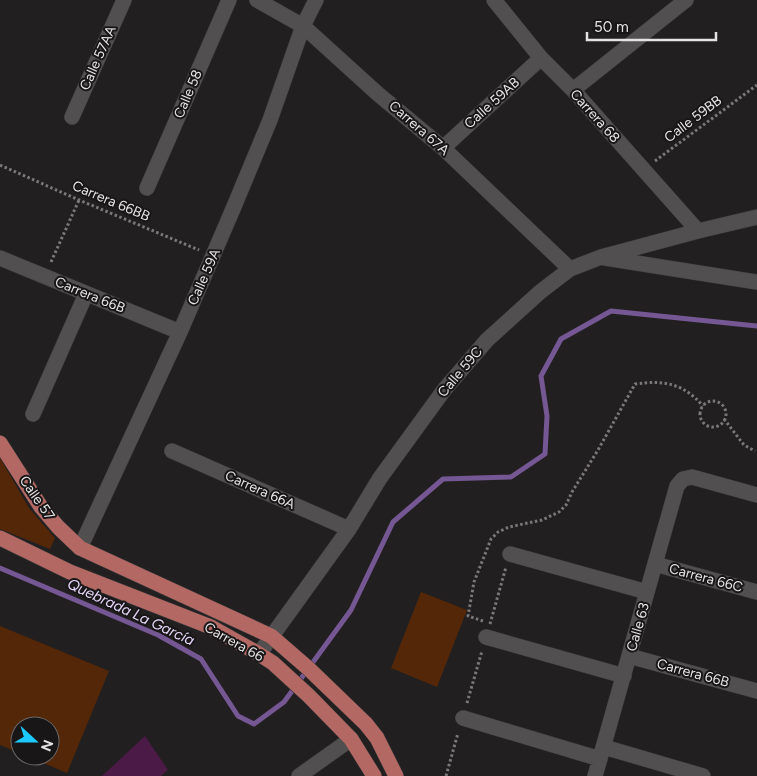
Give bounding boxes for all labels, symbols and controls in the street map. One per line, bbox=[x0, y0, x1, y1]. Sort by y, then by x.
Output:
scale bar bbox=[587, 10, 716, 42]
text: 50 m bbox=[594, 18, 629, 36]
street label: Calle 57AA bbox=[76, 23, 120, 93]
street label: Calle 58 bbox=[170, 67, 206, 121]
street label: Calle 59AB bbox=[461, 74, 523, 132]
street label: Carrera 68 bbox=[567, 86, 623, 146]
street label: Calle 59BB bbox=[661, 92, 725, 146]
street label: Carrera 67A bbox=[385, 97, 453, 159]
street label: Carrera 66BB bbox=[70, 177, 152, 225]
street label: Calle 59A bbox=[184, 246, 224, 308]
street label: Carrera 66B bbox=[52, 273, 128, 317]
street label: Calle 59C bbox=[434, 343, 486, 401]
street label: Carrera 66A bbox=[222, 467, 298, 513]
street label: Calle 57 bbox=[16, 473, 59, 524]
street label: Carrera 66C bbox=[667, 560, 745, 596]
water label: Quebrada La García bbox=[64, 575, 198, 649]
street label: Calle 63 bbox=[623, 601, 653, 653]
street label: Carrera 66 bbox=[201, 619, 267, 665]
street label: Carrera 66B bbox=[655, 655, 731, 691]
north arrow bbox=[10, 716, 60, 766]
text: N bbox=[37, 737, 57, 754]

